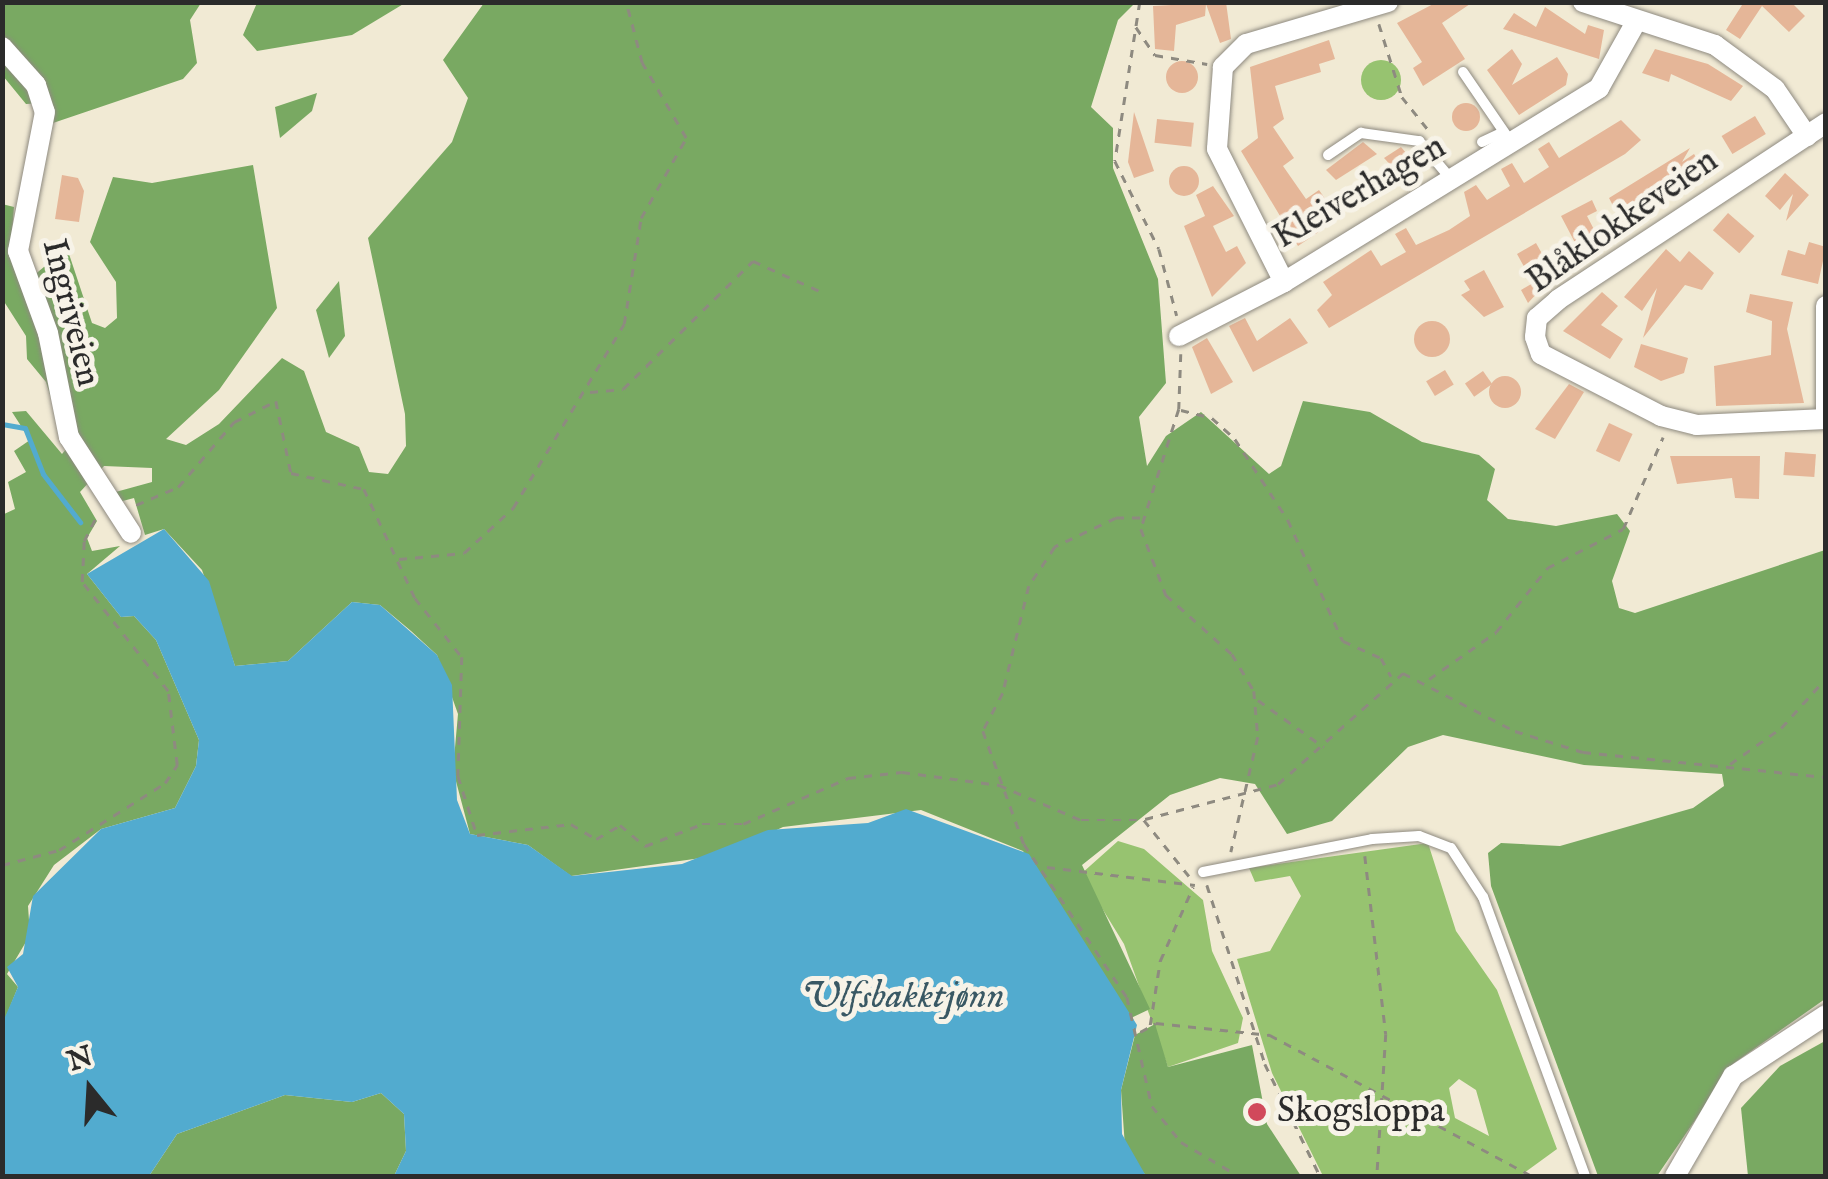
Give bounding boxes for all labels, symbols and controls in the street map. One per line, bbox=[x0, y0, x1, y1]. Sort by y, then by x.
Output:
street label: Kleiverhagen bbox=[1267, 127, 1453, 259]
street label: Blåklokkeveien bbox=[1519, 141, 1727, 303]
street label: Ingriveien bbox=[31, 235, 109, 391]
water label: Ulfsbakktjønn bbox=[801, 975, 1005, 1021]
north arrow bbox=[40, 1039, 140, 1139]
text: N bbox=[64, 1040, 97, 1080]
place label: Skogsloppa bbox=[1277, 1091, 1445, 1133]
marker: Skogsloppa bbox=[1246, 1101, 1268, 1123]

